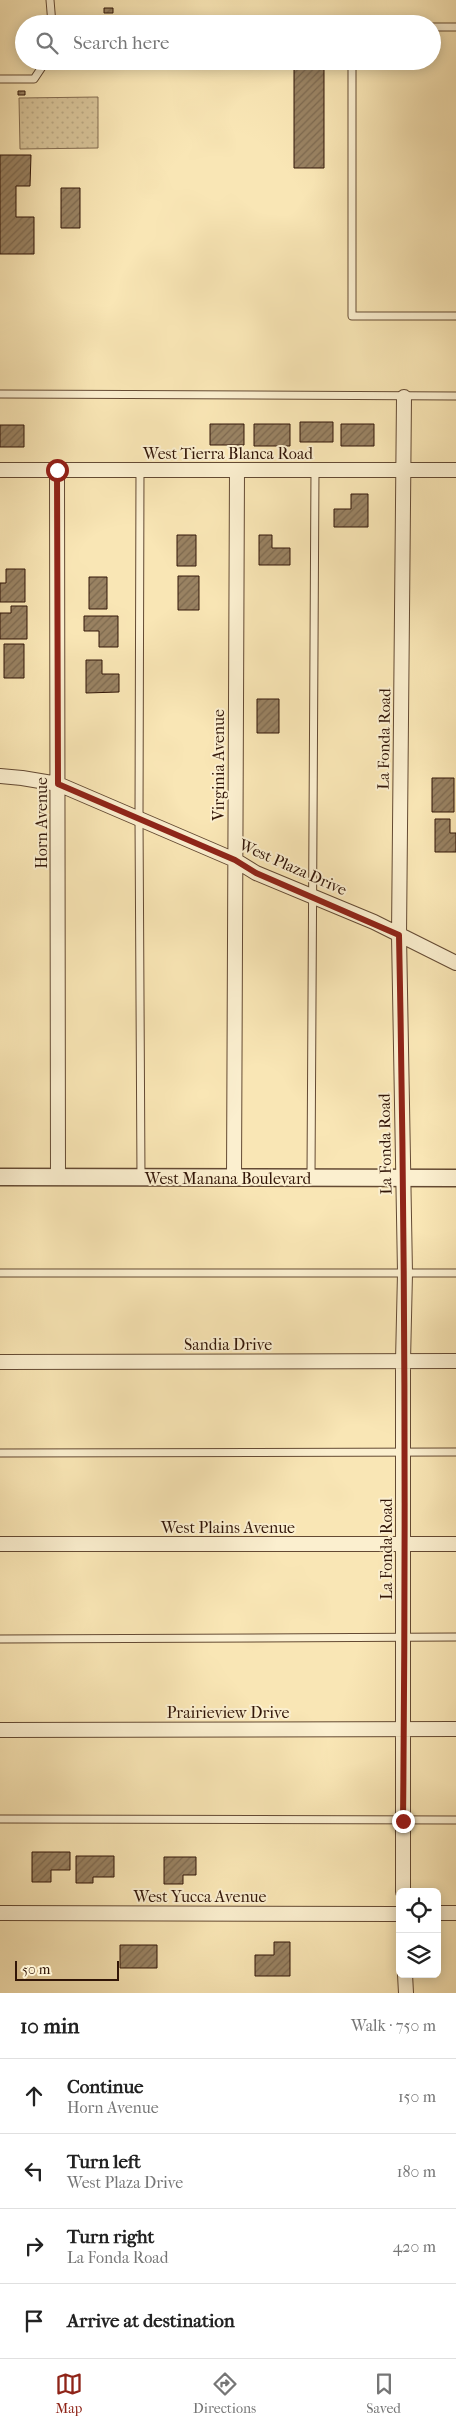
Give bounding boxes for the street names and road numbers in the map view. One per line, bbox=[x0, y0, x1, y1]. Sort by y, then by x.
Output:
street label: West Tierra Blanca Road bbox=[142, 444, 313, 463]
street label: La Fonda Road bbox=[374, 688, 394, 790]
street label: Virginia Avenue bbox=[209, 709, 228, 822]
street label: Horn Avenue bbox=[32, 777, 51, 869]
street label: West Plaza Drive bbox=[235, 834, 350, 899]
street label: La Fonda Road bbox=[375, 1093, 395, 1195]
street label: West Manana Boulevard bbox=[144, 1169, 312, 1188]
street label: Sandia Drive bbox=[184, 1335, 272, 1354]
street label: La Fonda Road bbox=[377, 1498, 396, 1600]
street label: West Plains Avenue bbox=[160, 1518, 295, 1537]
street label: Prairieview Drive bbox=[167, 1703, 289, 1722]
street label: West Yucca Avenue bbox=[133, 1887, 267, 1906]

